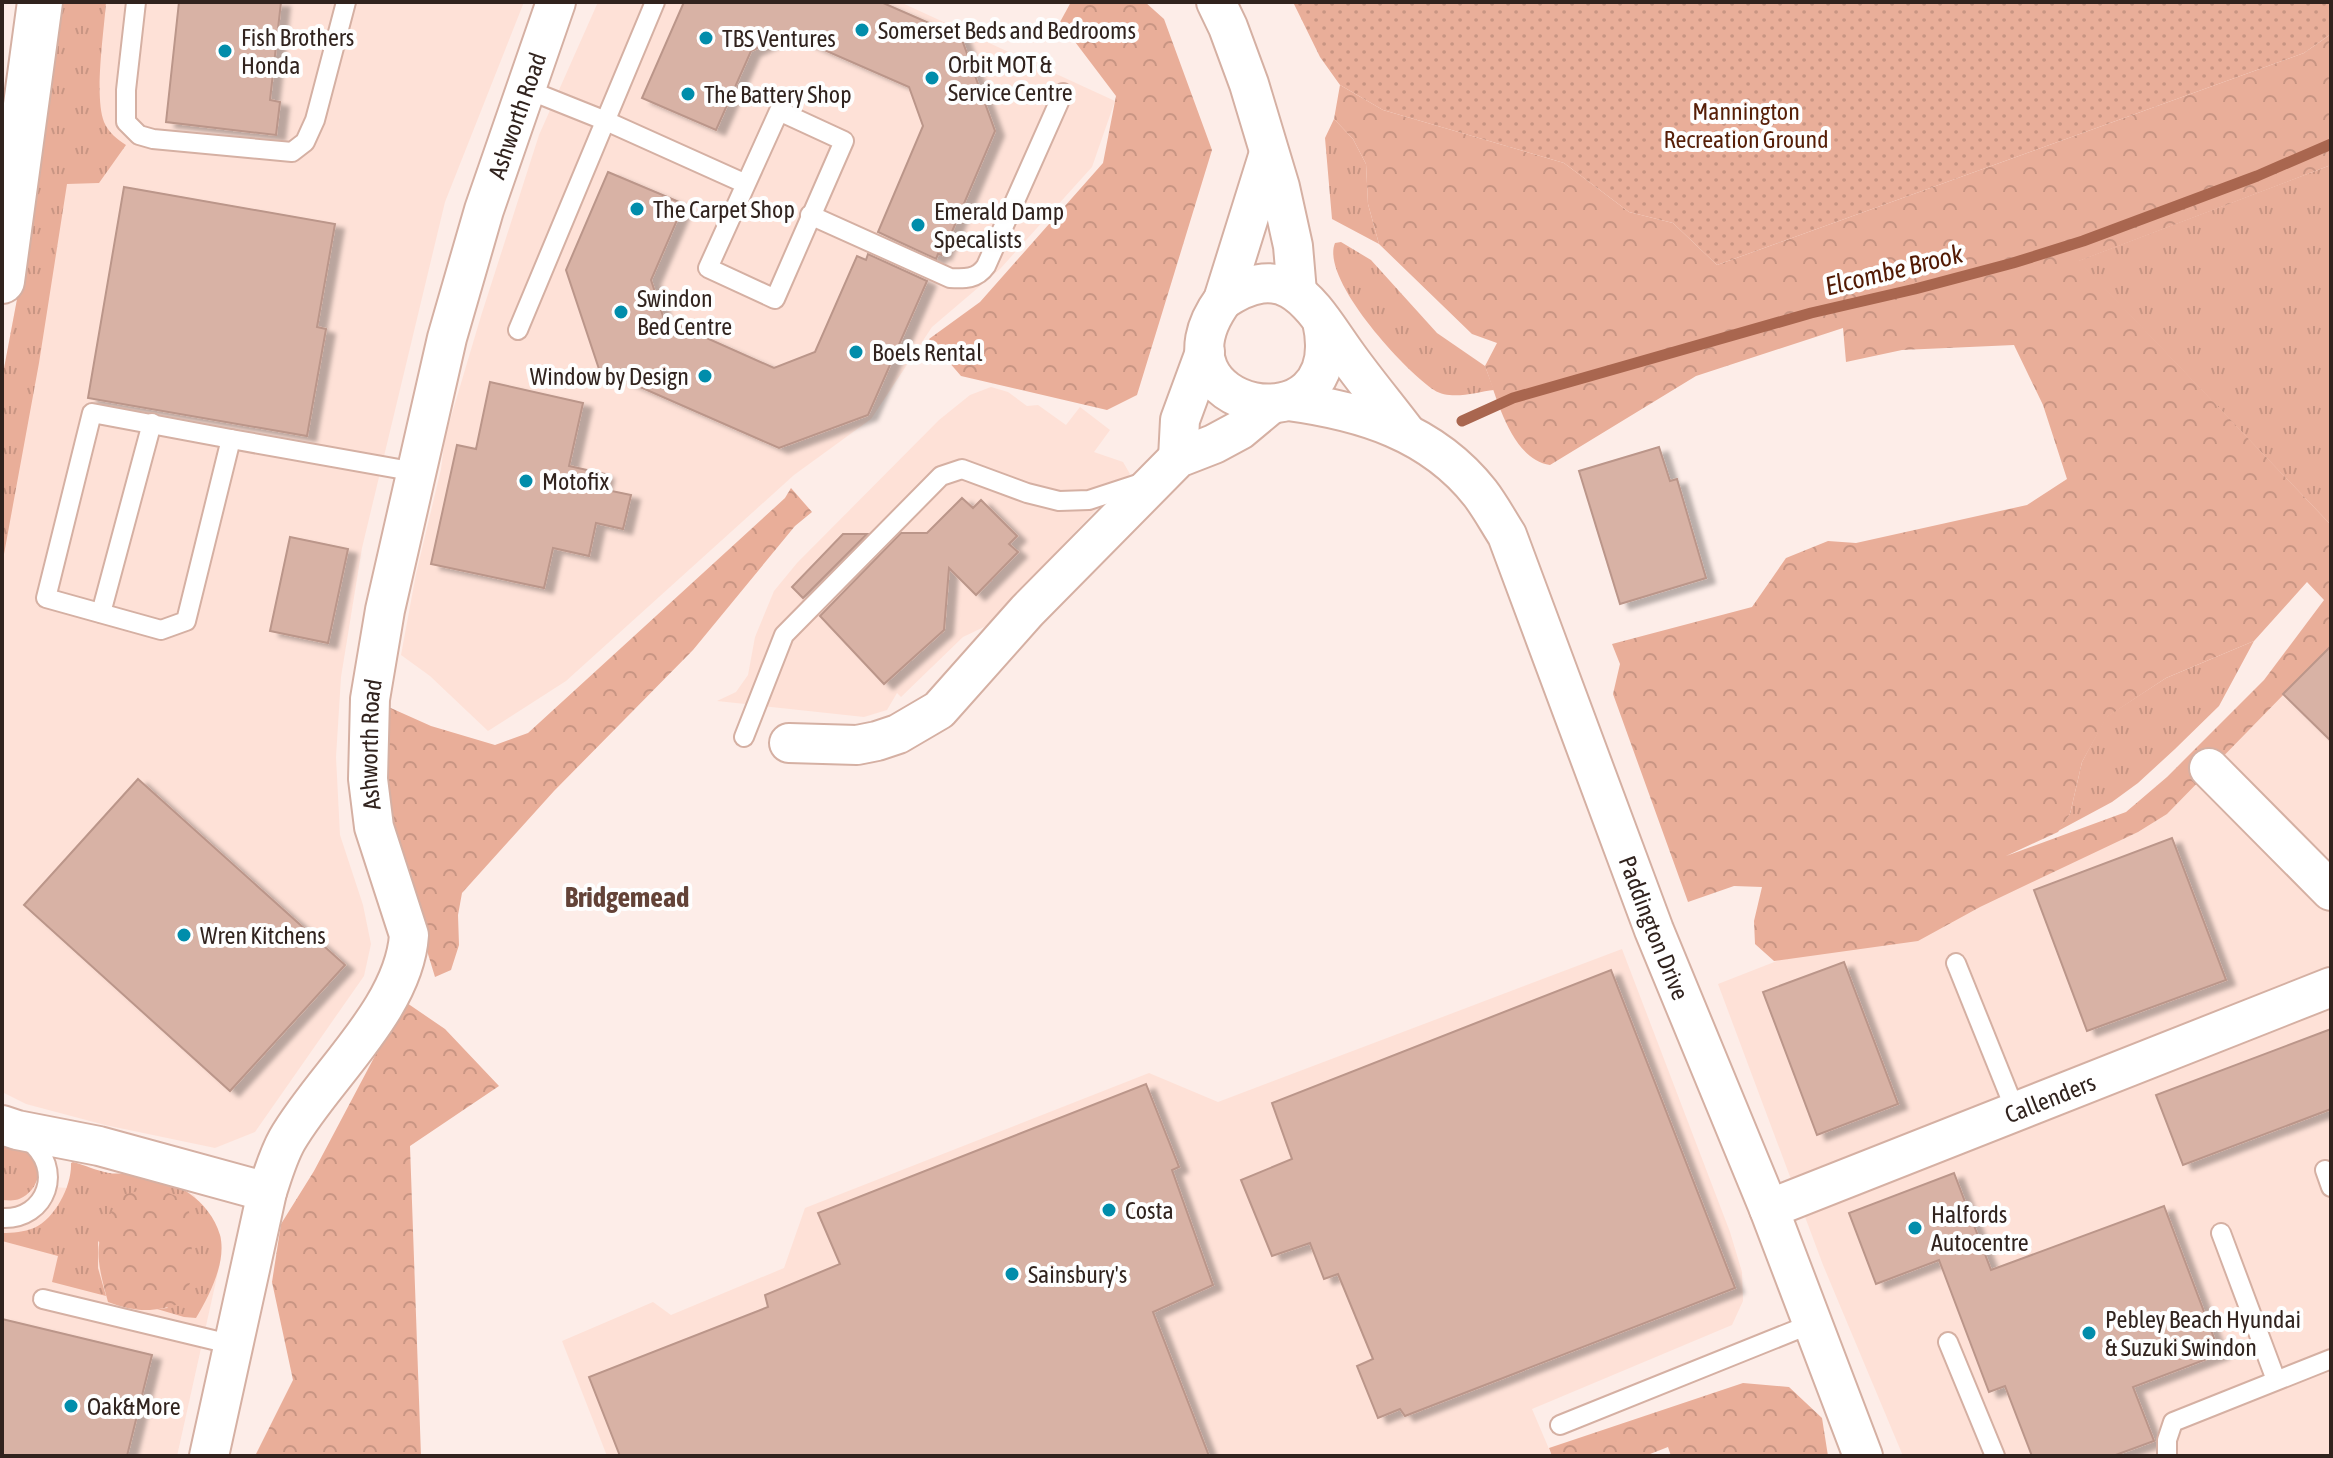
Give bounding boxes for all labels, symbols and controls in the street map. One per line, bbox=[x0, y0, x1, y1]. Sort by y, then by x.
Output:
place label: Somerset Beds and Bedrooms bbox=[878, 17, 1136, 44]
marker: Somerset Beds and Bedrooms bbox=[853, 21, 871, 39]
place label: Fish Brothers Honda bbox=[241, 24, 354, 79]
place label: TBS Ventures bbox=[722, 25, 836, 52]
marker: TBS Ventures bbox=[697, 29, 715, 47]
marker: Fish Brothers Honda bbox=[216, 42, 234, 60]
street label: Ashworth Road bbox=[482, 49, 551, 182]
place label: Orbit MOT & Service Centre bbox=[948, 51, 1073, 106]
marker: Orbit MOT & Service Centre bbox=[923, 69, 941, 87]
place label: The Battery Shop bbox=[704, 81, 852, 108]
marker: The Battery Shop bbox=[679, 85, 697, 103]
park label: Mannington Recreation Ground bbox=[1663, 98, 1829, 153]
place label: The Carpet Shop bbox=[653, 196, 795, 223]
place label: Emerald Damp Specalists bbox=[934, 198, 1064, 253]
marker: The Carpet Shop bbox=[628, 200, 646, 218]
marker: Emerald Damp Specalists bbox=[909, 216, 927, 234]
water label: Elcombe Brook bbox=[1822, 238, 1967, 302]
place label: Swindon Bed Centre bbox=[637, 285, 732, 340]
marker: Swindon Bed Centre bbox=[612, 303, 630, 321]
place label: Boels Rental bbox=[872, 339, 983, 366]
marker: Boels Rental bbox=[847, 343, 865, 361]
place label: Window by Design bbox=[530, 363, 689, 390]
marker: Window by Design bbox=[696, 367, 714, 385]
place label: Motofix bbox=[542, 468, 609, 495]
marker: Motofix bbox=[517, 472, 535, 490]
street label: Ashworth Road bbox=[355, 677, 387, 812]
street label: Paddington Drive bbox=[1614, 852, 1695, 1004]
district label: Bridgemead bbox=[565, 881, 689, 913]
place label: Wren Kitchens bbox=[200, 922, 326, 949]
marker: Wren Kitchens bbox=[175, 926, 193, 944]
street label: Callenders bbox=[2001, 1068, 2099, 1128]
place label: Costa bbox=[1125, 1197, 1174, 1224]
marker: Costa bbox=[1100, 1201, 1118, 1219]
place label: Halfords Autocentre bbox=[1931, 1201, 2029, 1256]
marker: Halfords Autocentre bbox=[1906, 1219, 1924, 1237]
place label: Sainsbury's bbox=[1028, 1261, 1127, 1288]
marker: Sainsbury's bbox=[1003, 1265, 1021, 1283]
place label: Pebley Beach Hyundai & Suzuki Swindon bbox=[2105, 1306, 2301, 1361]
marker: Pebley Beach Hyundai & Suzuki Swindon bbox=[2080, 1324, 2098, 1342]
place label: Oak&More bbox=[87, 1393, 181, 1420]
marker: Oak&More bbox=[62, 1397, 80, 1415]

